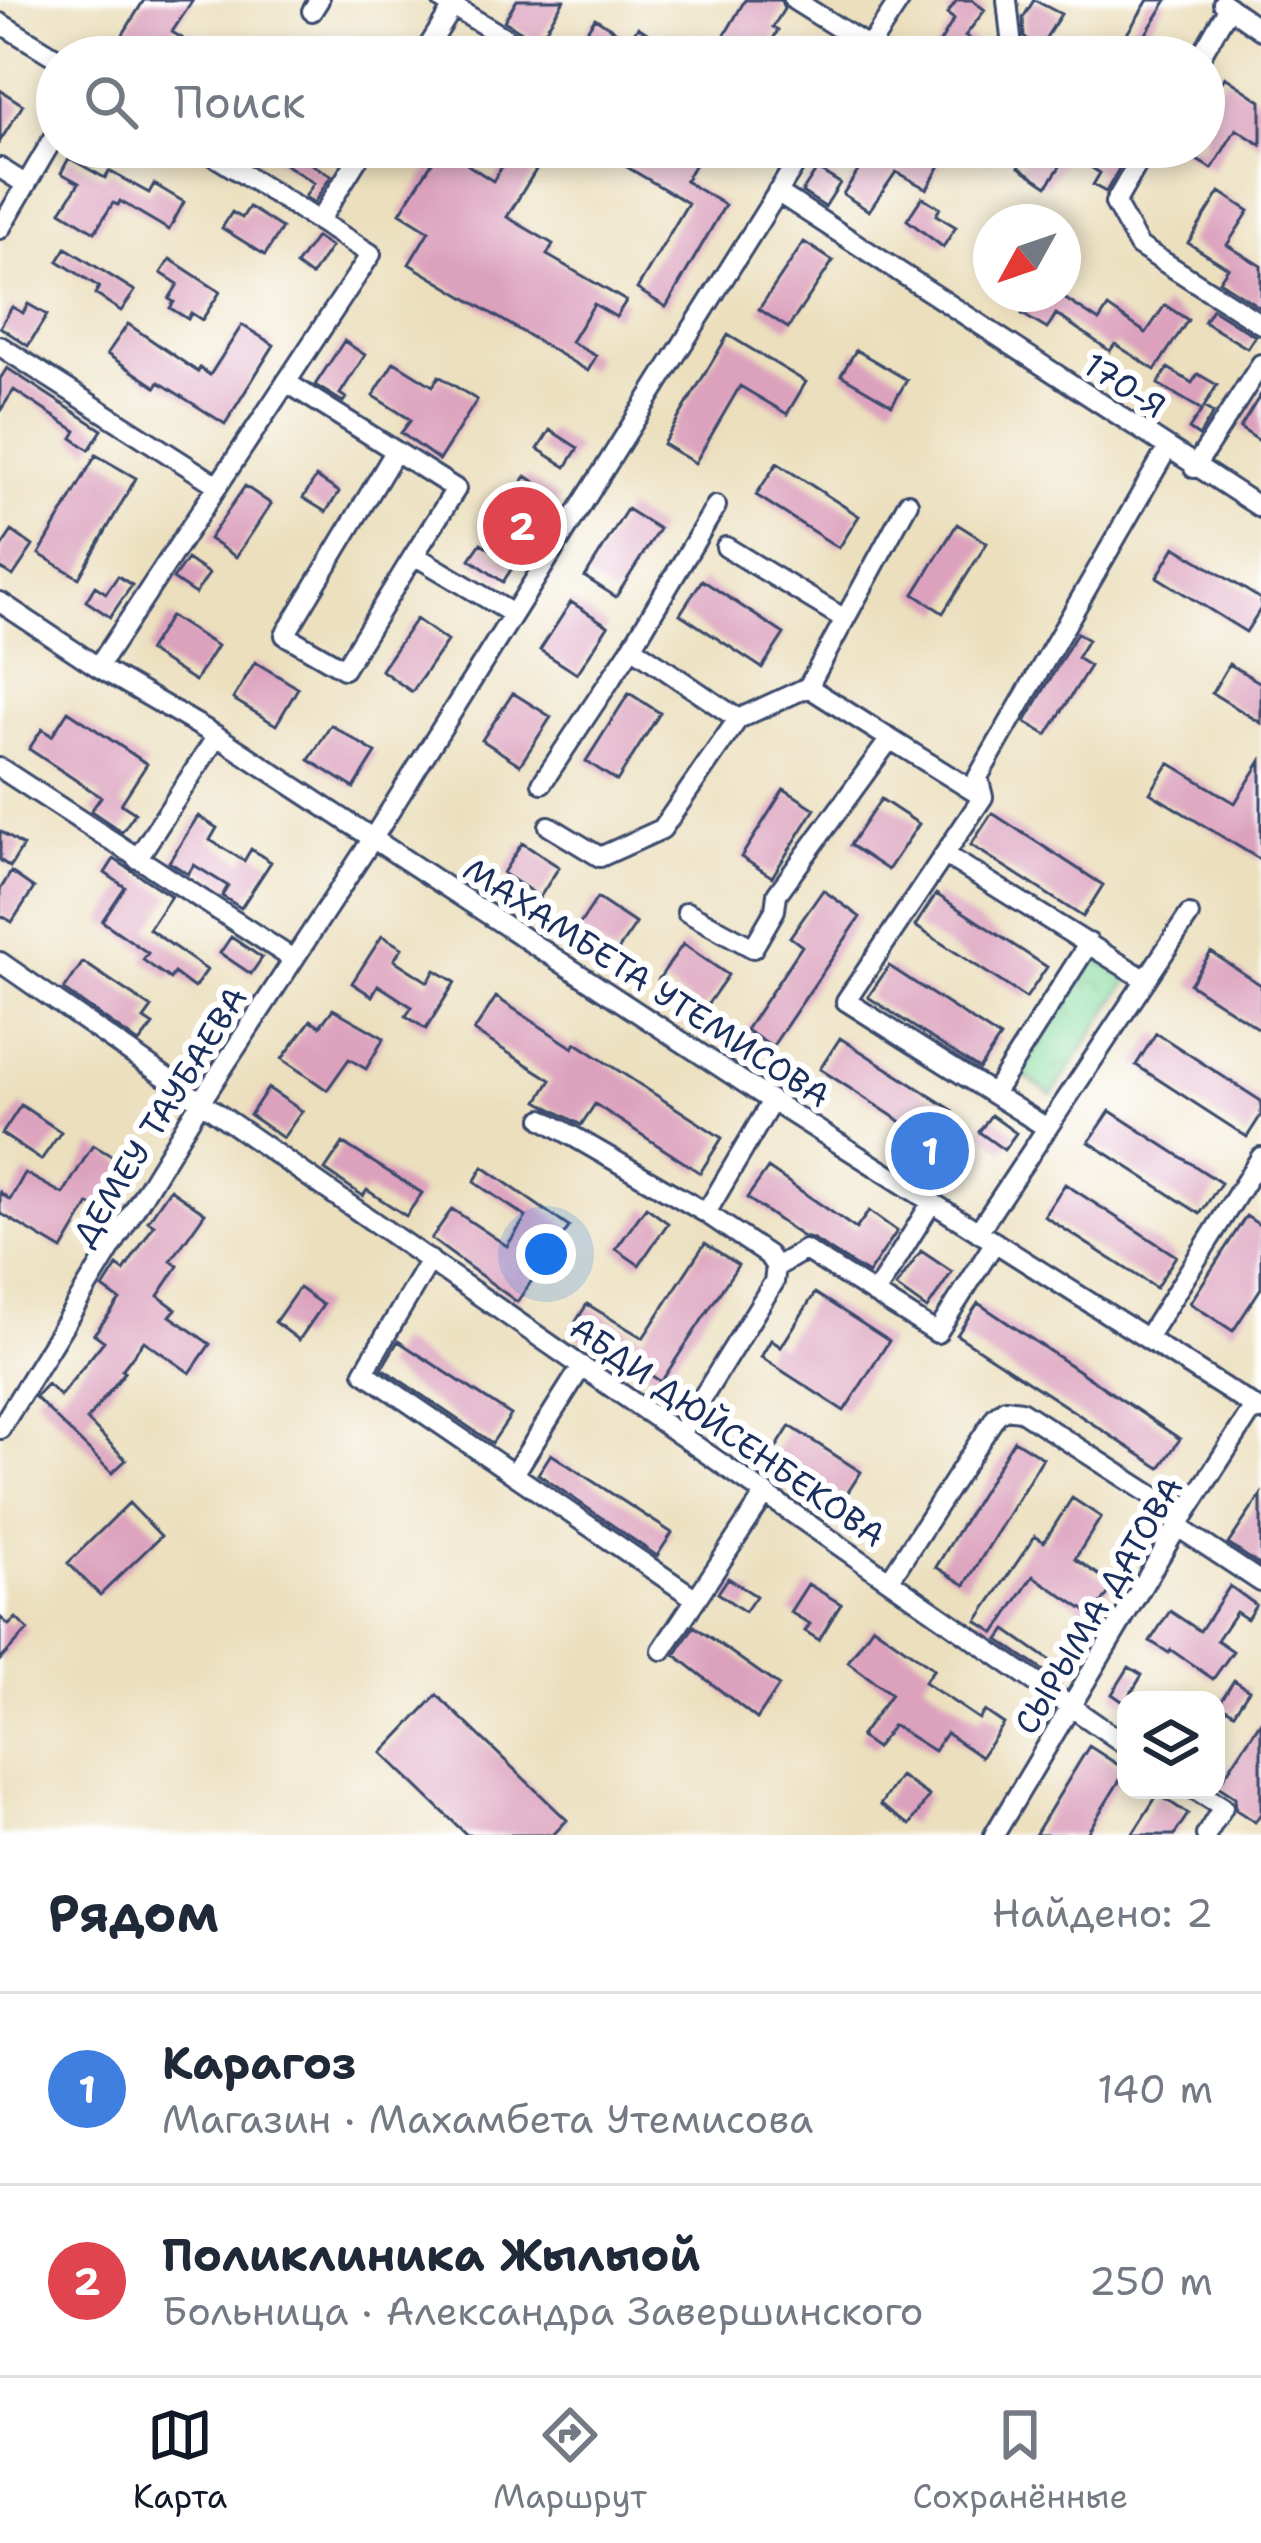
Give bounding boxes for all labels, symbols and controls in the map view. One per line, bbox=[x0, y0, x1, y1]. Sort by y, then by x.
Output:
search box bbox=[36, 36, 1225, 168]
icon: search bbox=[78, 69, 144, 135]
text: Поиск bbox=[174, 72, 305, 132]
north arrow bbox=[973, 204, 1081, 312]
street label: 170-Я bbox=[1075, 342, 1174, 429]
pin: 2 bbox=[483, 481, 561, 571]
street label: МАХАМБЕТА УТЕМИСОВА bbox=[455, 847, 839, 1118]
street label: ДЕМЕУ ТАУБАЕВА bbox=[61, 978, 258, 1255]
pin: 1 bbox=[891, 1106, 969, 1196]
your location bbox=[516, 1224, 576, 1284]
street label: АБДИ ДЮЙСЕНБЕКОВА bbox=[561, 1305, 894, 1557]
street label: СЫРЫМА ДАТОВА bbox=[1004, 1468, 1193, 1743]
map controls bbox=[1117, 1691, 1225, 1799]
button: layers bbox=[1117, 1691, 1225, 1799]
text: Рядом bbox=[48, 1879, 219, 1947]
text: Найдено: 2 bbox=[992, 1887, 1213, 1939]
text: Карагоз bbox=[162, 2033, 356, 2093]
text: 1 bbox=[78, 2063, 96, 2115]
text: 140 m bbox=[1097, 2063, 1213, 2115]
text: Магазин · Махамбета Утемисова bbox=[162, 2093, 813, 2145]
text: Поликлиника Жылыой bbox=[162, 2225, 700, 2285]
text: 2 bbox=[73, 2255, 101, 2307]
text: 250 m bbox=[1089, 2255, 1213, 2307]
text: Больница · Александра Завершинского bbox=[162, 2285, 923, 2337]
tab: Карта bbox=[133, 2402, 227, 2519]
tab: Маршрут bbox=[493, 2402, 647, 2519]
tab: Сохранённые bbox=[913, 2402, 1128, 2519]

